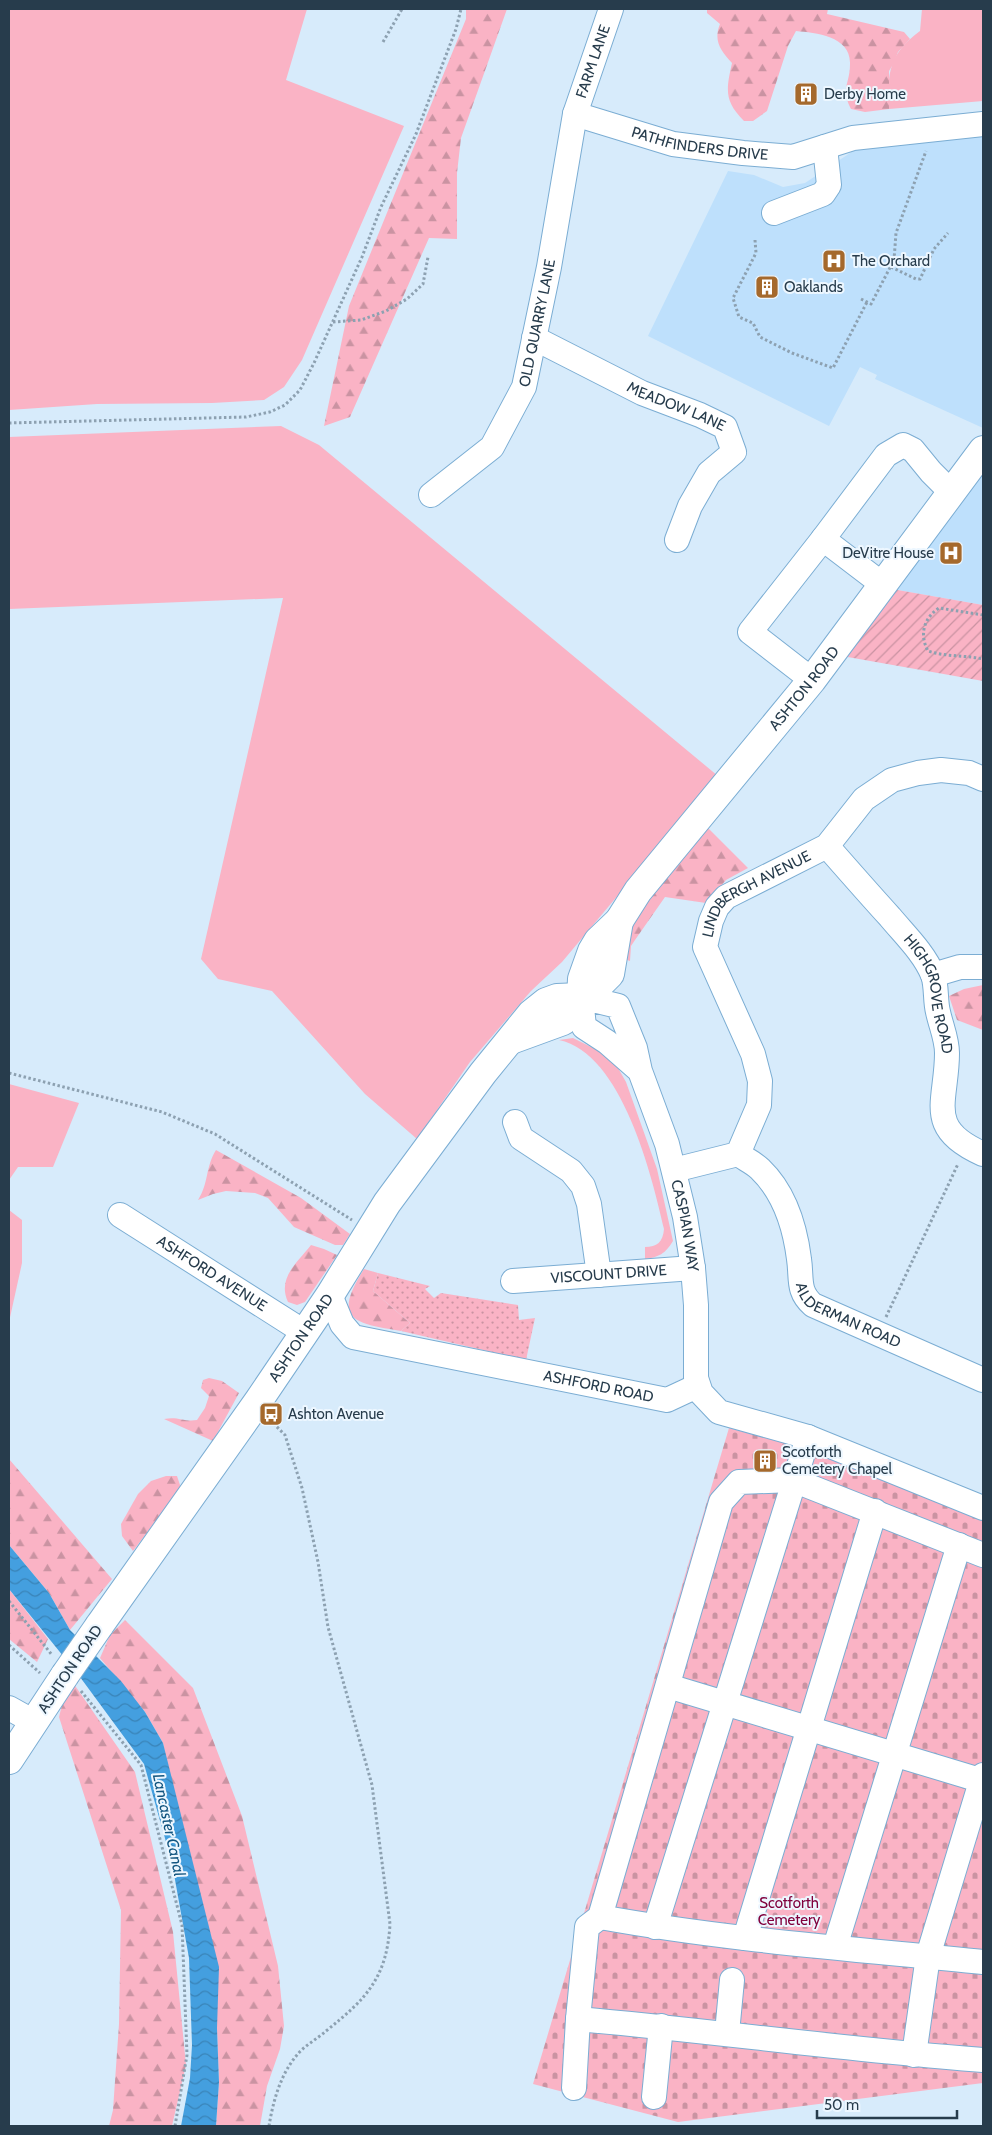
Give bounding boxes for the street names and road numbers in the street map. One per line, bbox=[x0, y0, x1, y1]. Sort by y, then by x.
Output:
street label: FARM LANE bbox=[572, 22, 614, 101]
street label: PATHFINDERS DRIVE bbox=[629, 123, 769, 164]
street label: OLD QUARRY LANE bbox=[515, 258, 559, 389]
street label: MEADOW LANE bbox=[624, 378, 729, 435]
street label: ASHTON ROAD bbox=[765, 643, 843, 734]
street label: LINDBERGH AVENUE bbox=[698, 847, 814, 939]
street label: HIGHGROVE ROAD bbox=[900, 930, 956, 1054]
street label: CASPIAN WAY bbox=[667, 1178, 703, 1273]
street label: ASHFORD AVENUE bbox=[154, 1232, 270, 1315]
street label: VISCOUNT DRIVE bbox=[550, 1261, 667, 1287]
street label: ALDERMAN ROAD bbox=[792, 1281, 904, 1352]
street label: ASHTON ROAD bbox=[265, 1290, 337, 1385]
street label: ASHFORD ROAD bbox=[542, 1366, 655, 1406]
street label: ASHTON ROAD bbox=[34, 1621, 106, 1716]

